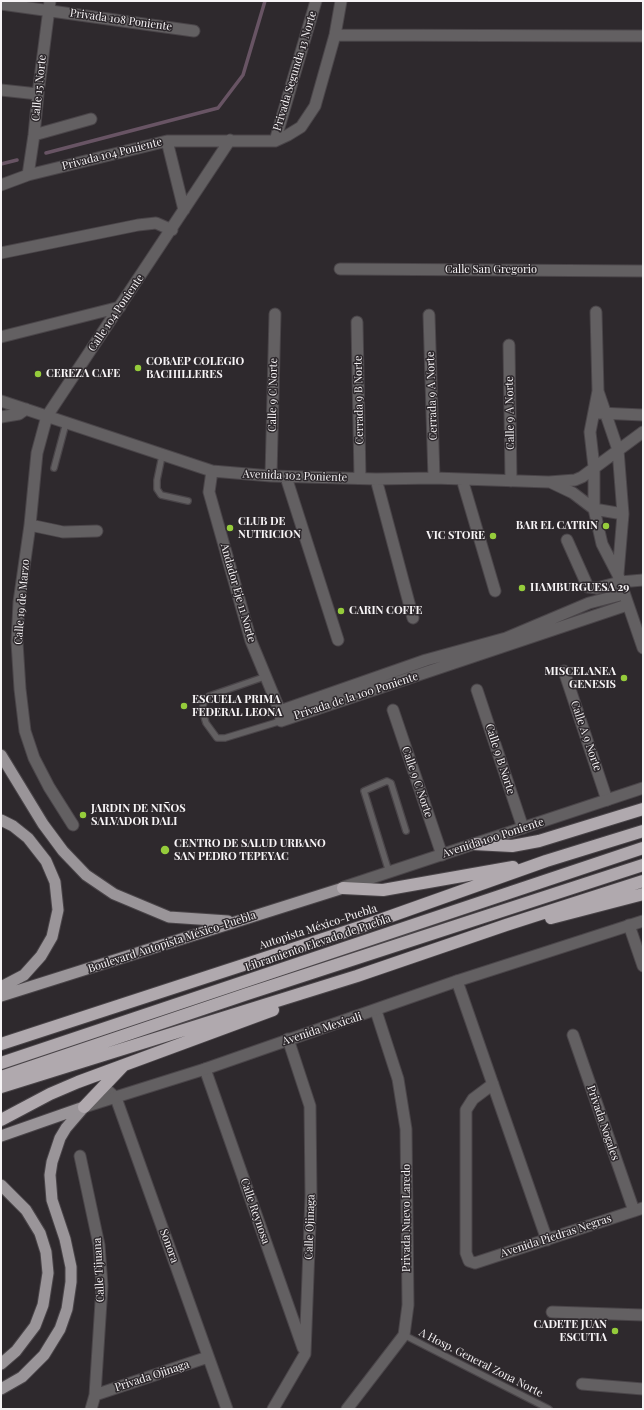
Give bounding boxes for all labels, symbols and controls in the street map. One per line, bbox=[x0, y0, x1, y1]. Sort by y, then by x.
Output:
street label: Privada 108 Poniente bbox=[69, 6, 173, 34]
street label: Privada Segunda 13 Norte bbox=[271, 10, 319, 132]
street label: Calle 15 Norte bbox=[29, 54, 49, 122]
street label: Privada 104 Poniente bbox=[61, 135, 163, 173]
street label: Calle San Gregorio bbox=[445, 263, 537, 277]
street label: Calle 104 Poniente bbox=[85, 272, 147, 354]
street label: Cerrada 9 A Norte bbox=[424, 351, 440, 441]
place label: COBAEP COLEGIO BACHILLERES bbox=[146, 355, 244, 381]
street label: Cerrada 9 B Norte bbox=[352, 355, 366, 445]
street label: Calle 9 C Norte bbox=[266, 358, 280, 432]
marker: COBAEP COLEGIO BACHILLERES bbox=[133, 363, 143, 373]
place label: CEREZA CAFE bbox=[46, 367, 120, 381]
marker: CEREZA CAFE bbox=[33, 369, 43, 379]
street label: Calle 9 A Norte bbox=[503, 376, 517, 450]
street label: Avenida 102 Poniente bbox=[243, 468, 347, 484]
place label: CLUB DE NUTRICION bbox=[238, 515, 301, 541]
place label: BAR EL CATRIN bbox=[516, 519, 598, 533]
marker: BAR EL CATRIN bbox=[601, 521, 611, 531]
marker: CLUB DE NUTRICION bbox=[225, 523, 235, 533]
place label: VIC STORE bbox=[426, 529, 485, 543]
marker: VIC STORE bbox=[488, 531, 498, 541]
street label: Andador Eje 11 Norte bbox=[218, 542, 258, 644]
street label: Calle 19 de Marzo bbox=[12, 559, 32, 645]
place label: HAMBURGUESA 29 bbox=[530, 581, 629, 595]
marker: HAMBURGUESA 29 bbox=[517, 583, 527, 593]
place label: CARIN COFFE bbox=[349, 604, 423, 618]
marker: CARIN COFFE bbox=[336, 606, 346, 616]
place label: MISCELANEA GENESIS bbox=[544, 665, 616, 691]
street label: Privada de la 100 Poniente bbox=[292, 670, 420, 722]
marker: MISCELANEA GENESIS bbox=[619, 673, 629, 683]
place label: ESCUELA PRIMA FEDERAL LEONA bbox=[192, 693, 282, 719]
street label: Calle A 9 Norte bbox=[568, 699, 604, 773]
marker: ESCUELA PRIMA FEDERAL LEONA bbox=[179, 701, 189, 711]
street label: Calle 9 B Norte bbox=[482, 722, 518, 796]
street label: Calle 9 C Norte bbox=[399, 745, 435, 819]
place label: JARDIN DE NIÑOS SALVADOR DALI bbox=[91, 802, 186, 828]
marker: JARDIN DE NIÑOS SALVADOR DALI bbox=[78, 810, 88, 820]
street label: Avenida 100 Poniente bbox=[441, 815, 545, 861]
place label: CENTRO DE SALUD URBANO SAN PEDRO TEPEYAC bbox=[174, 837, 326, 863]
marker: CENTRO DE SALUD URBANO SAN PEDRO TEPEYAC bbox=[159, 844, 171, 856]
street label: Autopista México-Puebla bbox=[257, 902, 379, 952]
street label: Boulevard Autopista México-Puebla bbox=[86, 909, 258, 975]
street label: Libramiento Elevado de Puebla bbox=[243, 912, 393, 974]
street label: Avenida Mexicali bbox=[280, 1010, 364, 1048]
street label: Privada Nogales bbox=[584, 1084, 622, 1162]
street label: Privada Nuevo Laredo bbox=[400, 1164, 414, 1272]
street label: Calle Reynosa bbox=[238, 1176, 272, 1246]
street label: Calle Ojinaga bbox=[302, 1194, 318, 1260]
street label: Avenida Piedras Negras bbox=[499, 1212, 613, 1260]
street label: Sonora bbox=[157, 1227, 181, 1265]
street label: Calle Tijuana bbox=[91, 1237, 107, 1303]
place label: CADETE JUAN ESCUTIA bbox=[534, 1318, 607, 1344]
street label: A Hosp. General Zona Norte bbox=[417, 1326, 545, 1400]
marker: CADETE JUAN ESCUTIA bbox=[610, 1326, 620, 1336]
street label: Privada Ojinaga bbox=[113, 1358, 191, 1394]

